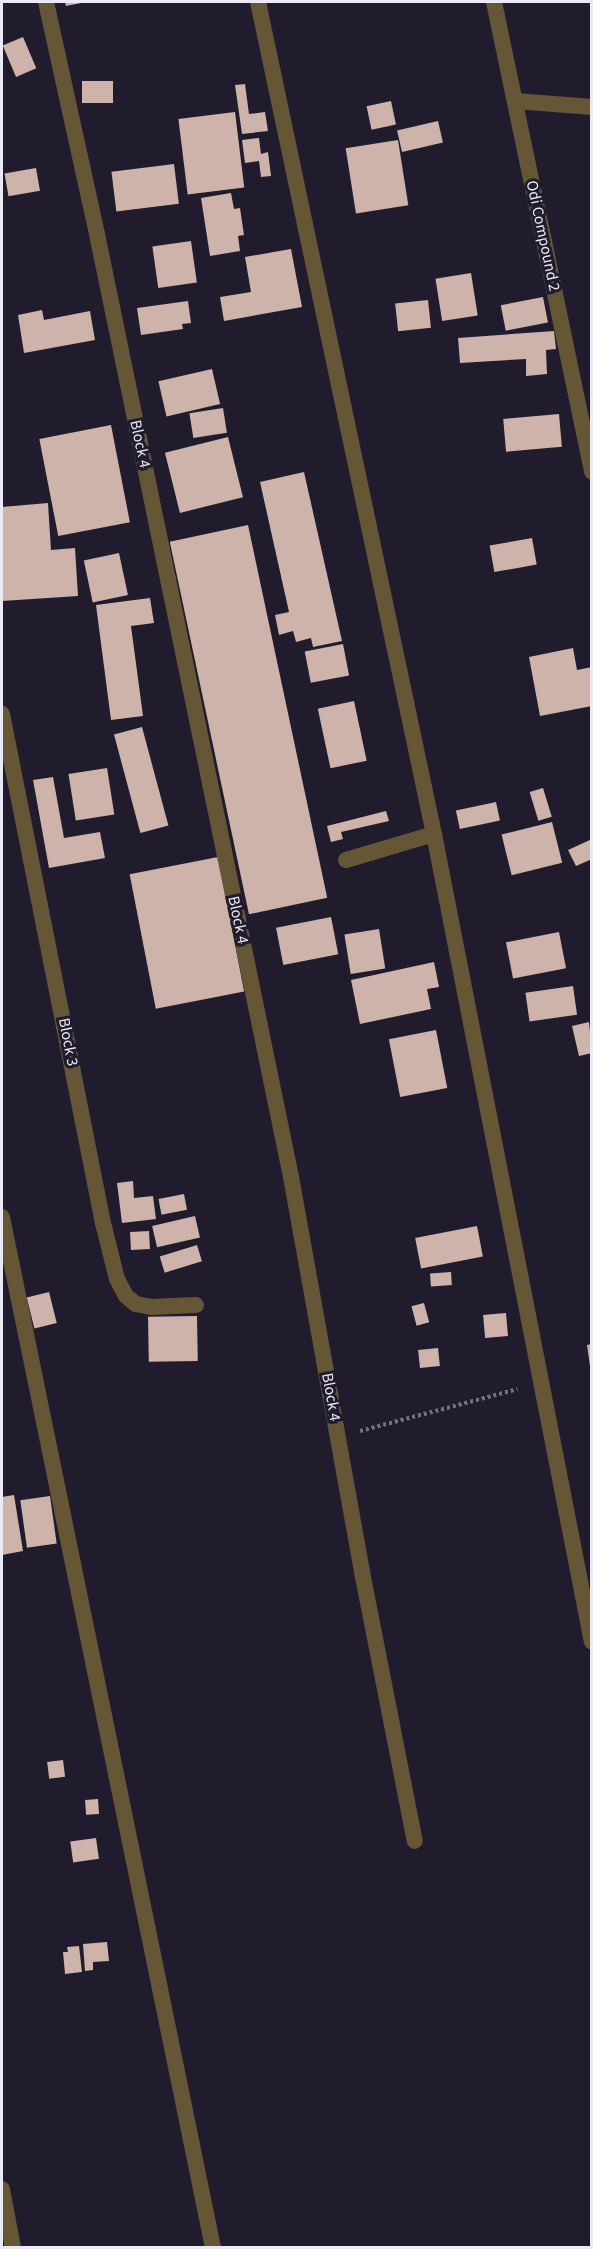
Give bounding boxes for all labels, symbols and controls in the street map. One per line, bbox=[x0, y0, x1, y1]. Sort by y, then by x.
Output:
street label: Odi Compound 2 bbox=[522, 179, 564, 293]
street label: Block 4 bbox=[126, 418, 154, 470]
street label: Block 4 bbox=[224, 894, 252, 946]
street label: Block 3 bbox=[54, 1016, 82, 1068]
street label: Block 4 bbox=[317, 1371, 345, 1423]

